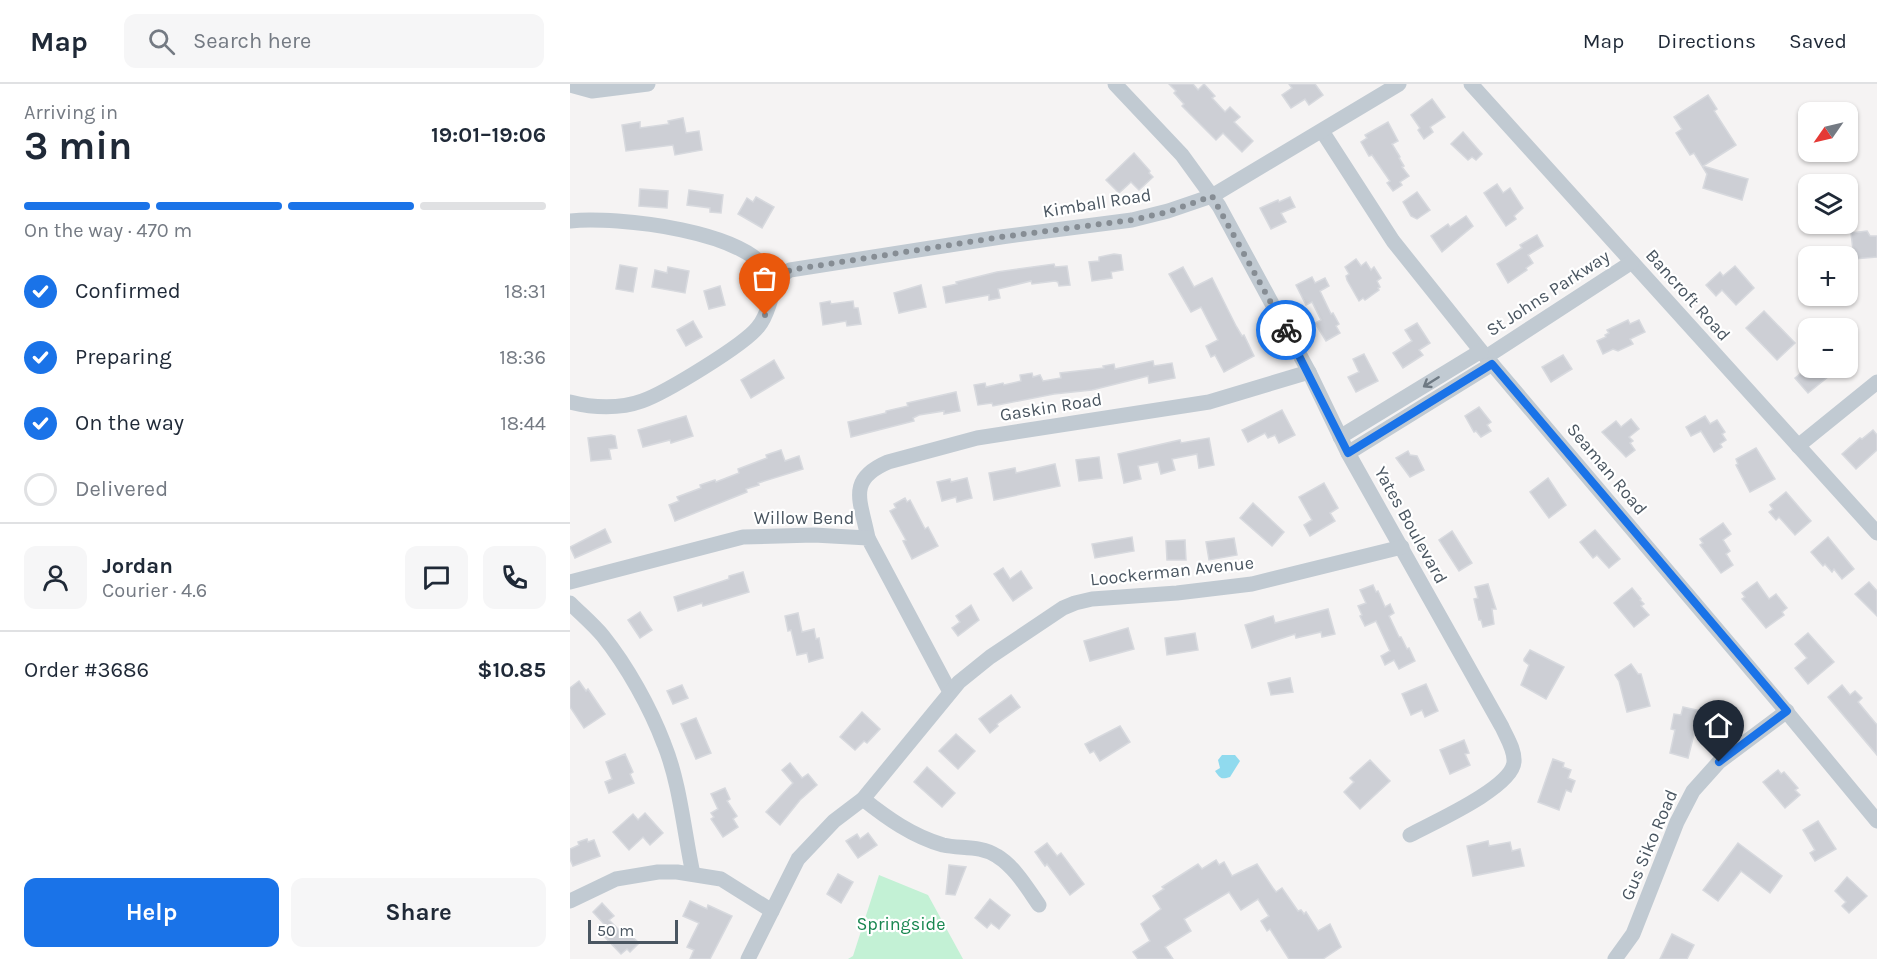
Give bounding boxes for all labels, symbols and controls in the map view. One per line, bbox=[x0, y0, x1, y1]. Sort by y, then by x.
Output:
search box bbox=[124, 14, 544, 68]
text: Map bbox=[30, 25, 88, 58]
icon: search bbox=[145, 25, 178, 58]
text: Search here bbox=[193, 28, 311, 54]
text: Map bbox=[1583, 29, 1624, 53]
text: Directions bbox=[1657, 29, 1756, 53]
text: Saved bbox=[1789, 29, 1847, 53]
text: Arriving in bbox=[24, 101, 118, 124]
north arrow bbox=[1798, 102, 1858, 162]
map controls bbox=[1798, 102, 1858, 378]
text: 19:01–19:06 bbox=[431, 122, 546, 148]
text: 3 min bbox=[24, 123, 132, 169]
button: layers bbox=[1798, 174, 1858, 234]
street label: Kimball Road bbox=[1041, 184, 1153, 222]
text: On the way · 470 m bbox=[24, 219, 192, 242]
street label: Bancroft Road bbox=[1641, 244, 1735, 346]
street label: St Johns Parkway bbox=[1482, 245, 1614, 341]
button: + bbox=[1798, 246, 1858, 306]
pin bbox=[739, 253, 790, 315]
icon: bag bbox=[748, 262, 781, 295]
icon: check bbox=[24, 275, 57, 308]
text: Confirmed bbox=[75, 278, 181, 304]
text: 18:31 bbox=[504, 280, 546, 303]
courier bbox=[1256, 300, 1316, 360]
icon: bike bbox=[1270, 314, 1303, 347]
button: − bbox=[1798, 318, 1858, 378]
icon: check bbox=[24, 341, 57, 374]
text: Preparing bbox=[75, 344, 172, 370]
text: 18:36 bbox=[499, 346, 546, 369]
one-way arrow bbox=[1423, 376, 1440, 388]
street label: Gaskin Road bbox=[998, 388, 1104, 426]
icon: check bbox=[24, 407, 57, 440]
text: On the way bbox=[75, 410, 184, 436]
text: 18:44 bbox=[500, 412, 546, 435]
street label: Seaman Road bbox=[1562, 419, 1652, 519]
street label: Yates Boulevard bbox=[1370, 462, 1452, 588]
text: Delivered bbox=[75, 476, 168, 502]
street label: Willow Bend bbox=[754, 507, 854, 529]
button: person bbox=[24, 546, 87, 609]
button: chat bbox=[405, 546, 468, 609]
button: phone bbox=[483, 546, 546, 609]
street label: Loockerman Avenue bbox=[1089, 551, 1255, 591]
text: Jordan bbox=[102, 553, 173, 579]
text: Courier · 4.6 bbox=[102, 579, 207, 602]
text: Order #3686 bbox=[24, 657, 149, 683]
text: $10.85 bbox=[477, 657, 546, 683]
pin bbox=[1693, 700, 1744, 762]
icon: home bbox=[1702, 709, 1735, 742]
street label: Gus Siko Road bbox=[1616, 786, 1682, 904]
button: Help bbox=[24, 878, 279, 947]
button: Share bbox=[291, 878, 546, 947]
park label: Springside bbox=[856, 913, 946, 935]
scale bar bbox=[588, 917, 678, 944]
text: 50 m bbox=[597, 921, 634, 940]

